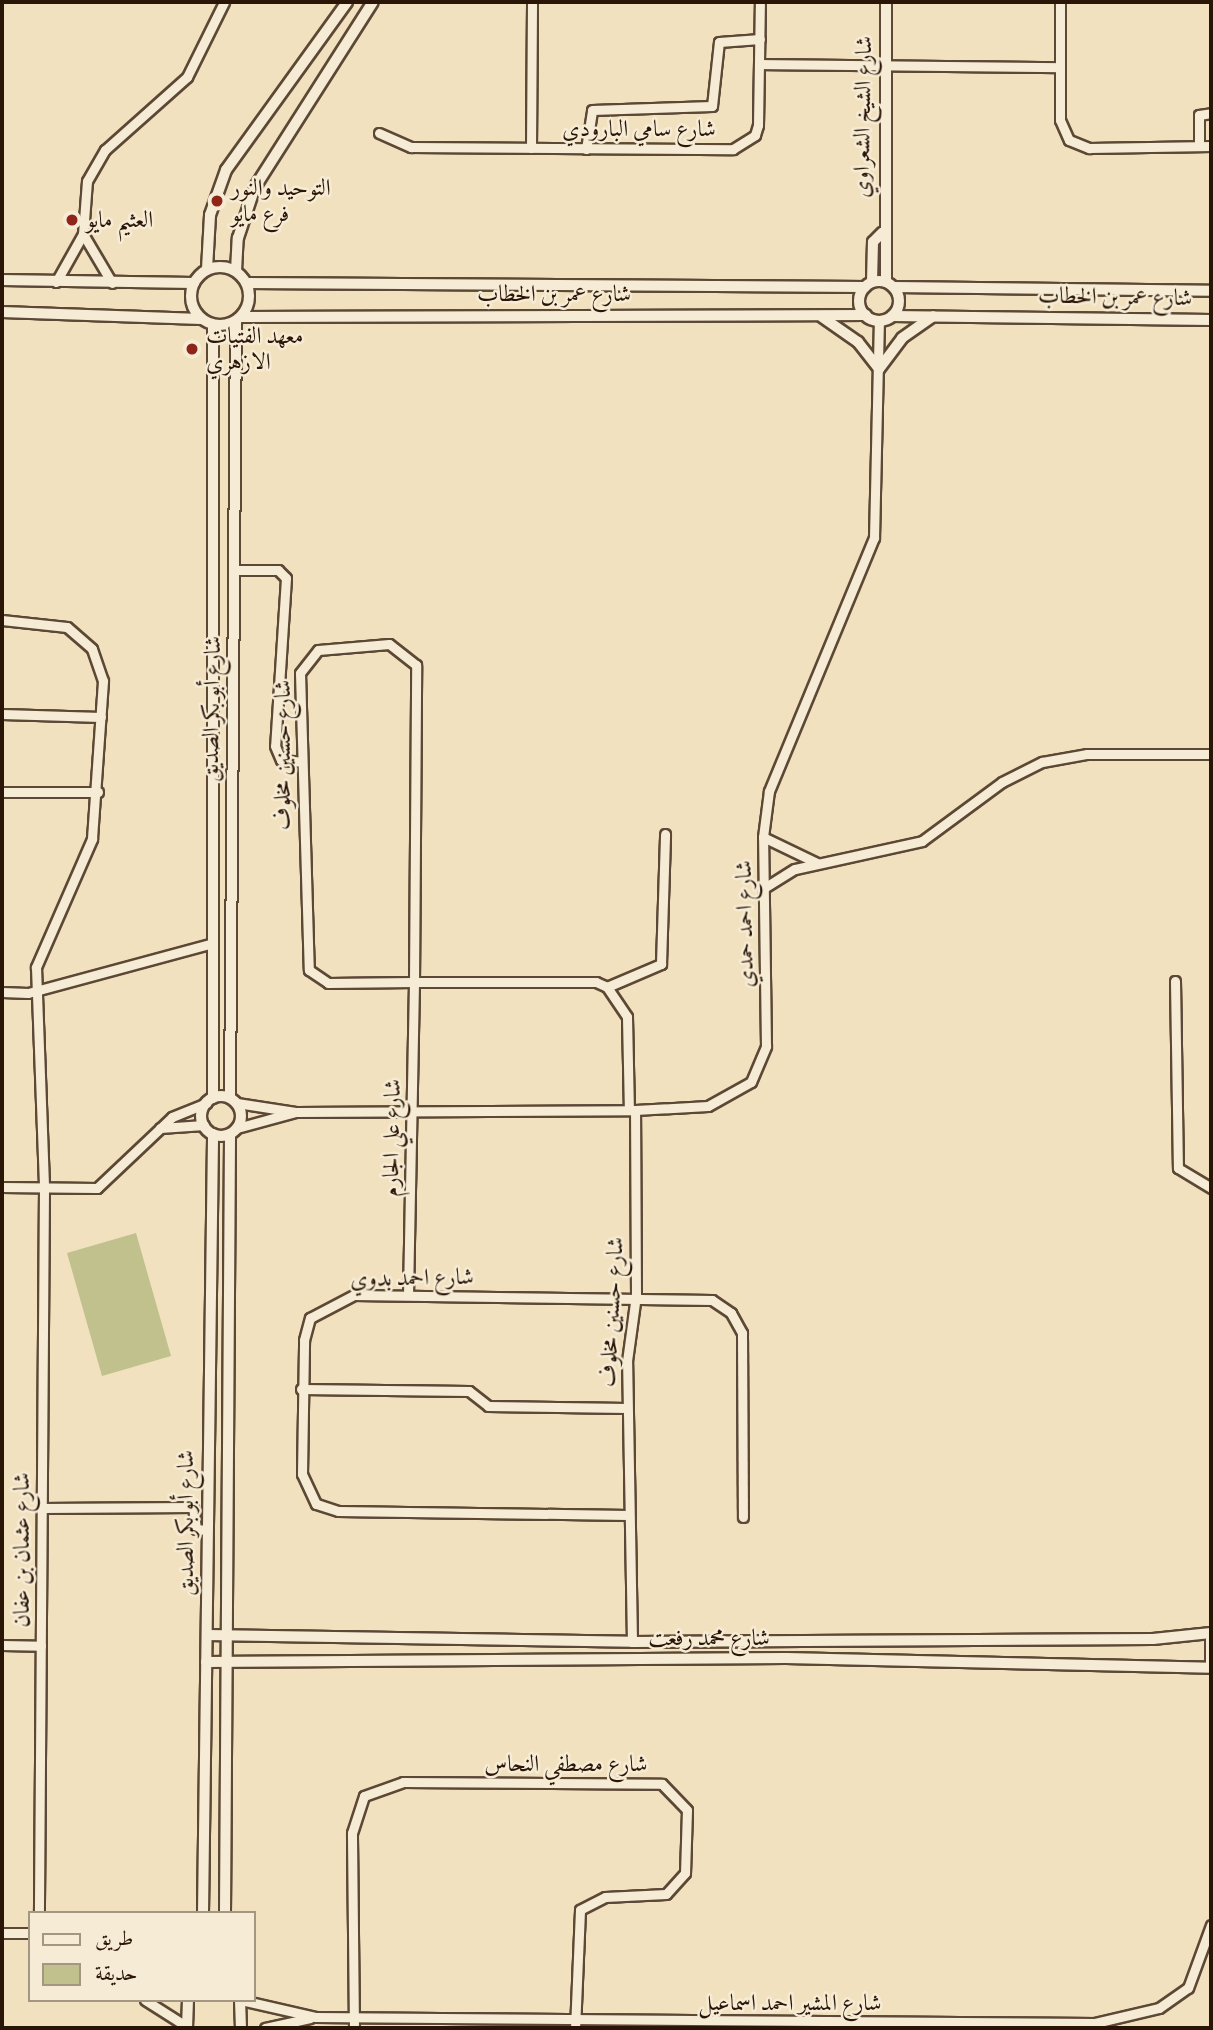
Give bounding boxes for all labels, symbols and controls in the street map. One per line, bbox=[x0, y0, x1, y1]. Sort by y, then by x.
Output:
street label: شارع الشيخ الشعراوي bbox=[848, 36, 878, 198]
street label: شارع سامي البارودي bbox=[562, 115, 716, 143]
place label: التوحيد والنور فرع مايو bbox=[231, 174, 331, 228]
marker: التوحيد والنور فرع مايو bbox=[209, 193, 225, 209]
place label: العثيم مايو bbox=[86, 206, 153, 234]
marker: العثيم مايو bbox=[64, 212, 80, 228]
street label: شارع عمر بن الخطاب bbox=[477, 280, 631, 308]
street label: شارع عمر بن الخطاب bbox=[1038, 282, 1192, 312]
place label: معهد الفتيات الازهري bbox=[206, 322, 303, 376]
marker: معهد الفتيات الازهري bbox=[184, 341, 200, 357]
street label: شارع أبو بكر الصديق bbox=[197, 636, 227, 782]
street label: شارع حسنين مخلوف bbox=[269, 680, 297, 830]
street label: شارع احمد حمدي bbox=[730, 860, 760, 988]
street label: شارع علي الجارم bbox=[377, 1079, 407, 1197]
street label: شارع حسنين مخلوف bbox=[594, 1236, 630, 1388]
street label: شارع احمد بدوي bbox=[350, 1263, 474, 1293]
street label: شارع أبو بكر الصديق bbox=[172, 1450, 200, 1596]
street label: شارع عثمان بن عفان bbox=[8, 1472, 36, 1628]
street label: شارع محمد رفعت bbox=[648, 1624, 770, 1652]
street label: شارع مصطفي النحاس bbox=[484, 1750, 648, 1778]
legend bbox=[28, 1911, 256, 2002]
text: طريق bbox=[95, 1926, 133, 1952]
text: حديقة bbox=[95, 1961, 138, 1987]
street label: شارع المشير احمد اسماعيل bbox=[698, 1989, 882, 2017]

